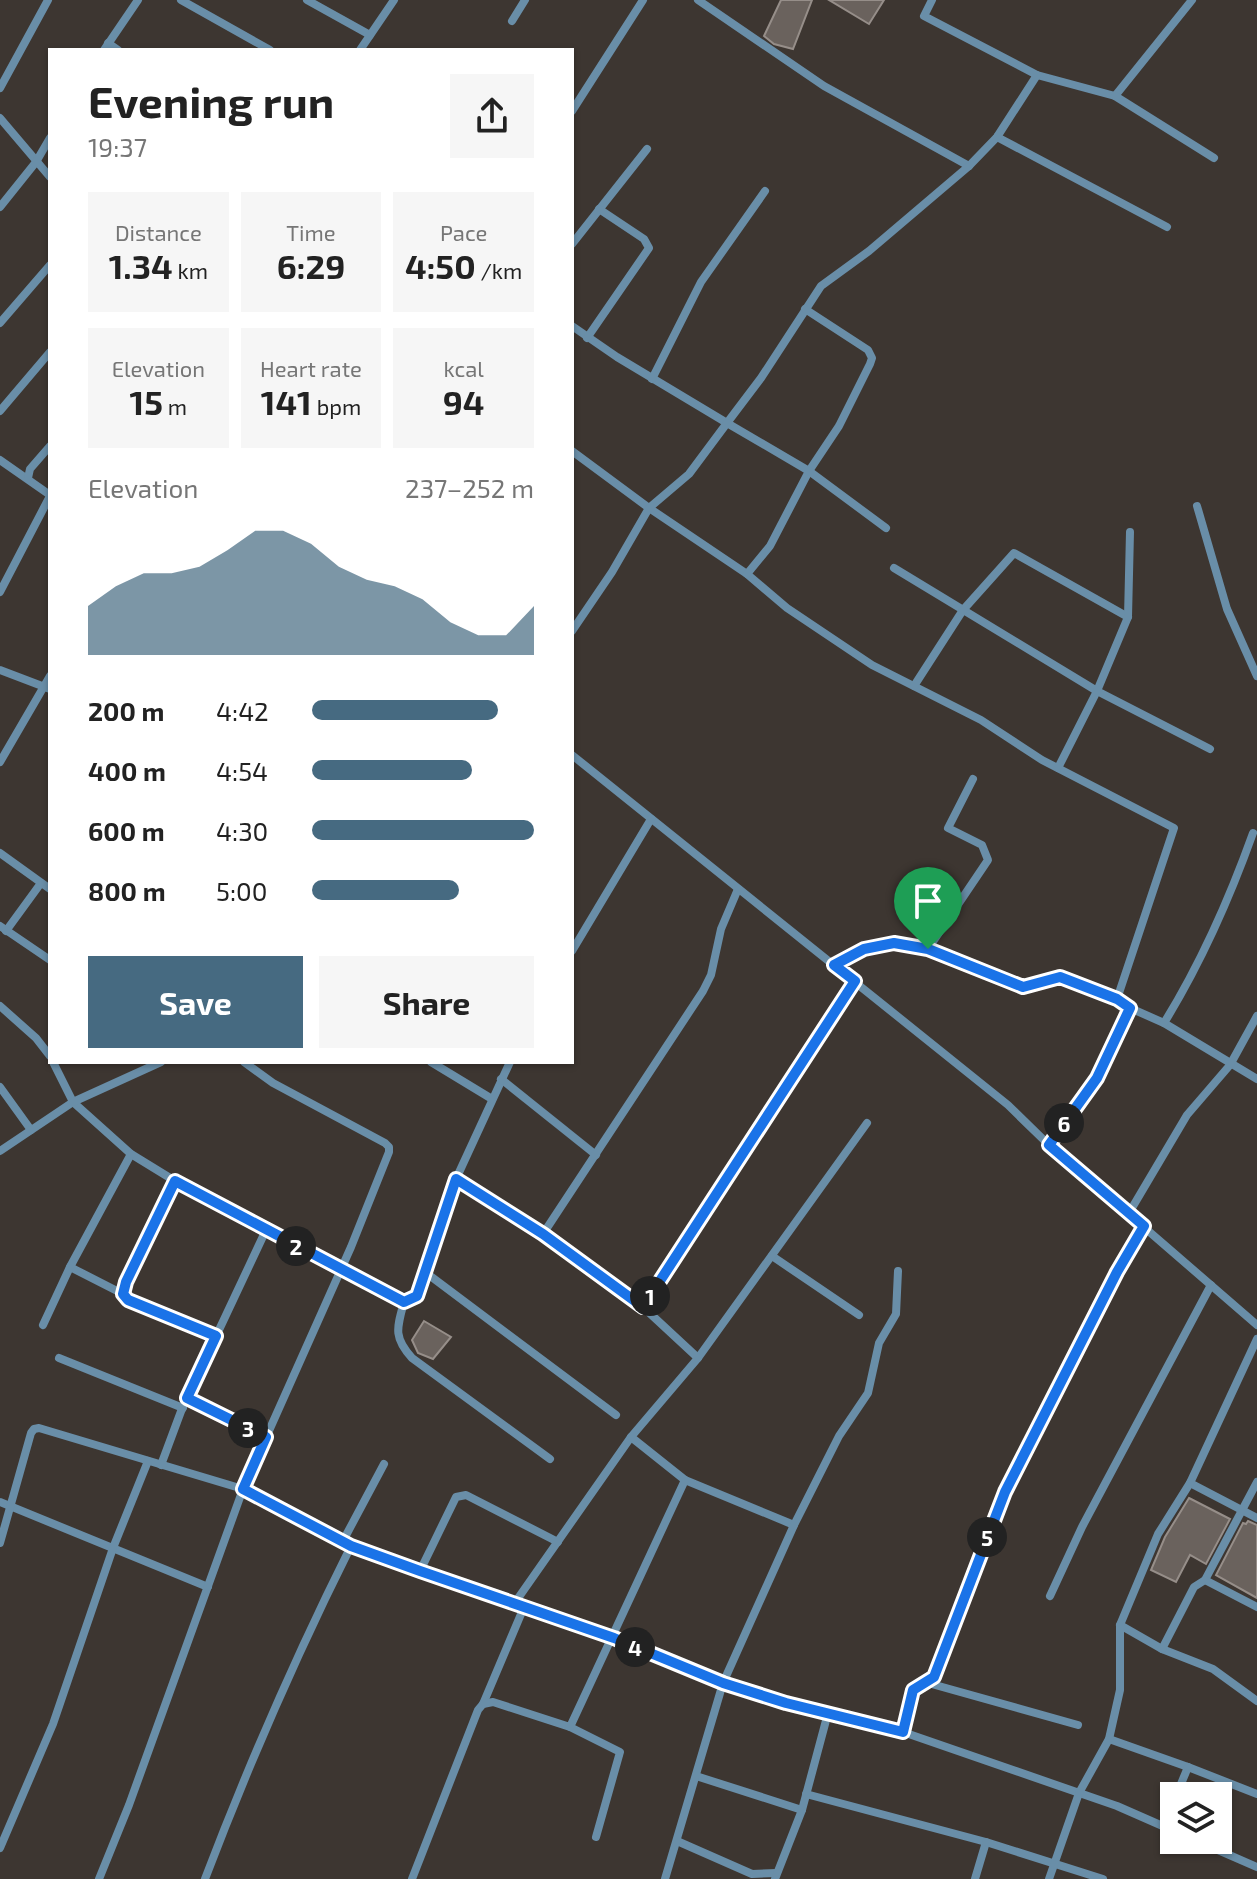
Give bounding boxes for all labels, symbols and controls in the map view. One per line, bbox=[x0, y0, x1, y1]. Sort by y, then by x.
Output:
text: Evening run bbox=[88, 74, 334, 127]
button: share bbox=[450, 74, 534, 158]
text: 19:37 bbox=[88, 131, 147, 162]
text: Distance bbox=[115, 219, 202, 245]
text: Time bbox=[286, 219, 336, 245]
text: Pace bbox=[440, 219, 487, 245]
text: 1.34 bbox=[109, 245, 173, 286]
text: 6:29 bbox=[277, 245, 345, 286]
text: 4:50 bbox=[405, 245, 476, 286]
text: km bbox=[173, 257, 208, 283]
text: /km bbox=[476, 257, 522, 283]
text: Elevation bbox=[112, 355, 205, 381]
text: Heart rate bbox=[260, 355, 362, 381]
text: kcal bbox=[444, 355, 484, 381]
text: 15 bbox=[130, 381, 163, 422]
text: 141 bbox=[261, 381, 312, 422]
text: 94 bbox=[443, 381, 485, 422]
text: m bbox=[163, 393, 187, 419]
text: bpm bbox=[312, 393, 361, 419]
text: Elevation bbox=[88, 472, 198, 503]
text: 237–252 m bbox=[405, 472, 534, 503]
text: 200 m bbox=[88, 695, 164, 726]
text: 4:42 bbox=[216, 695, 269, 726]
text: 400 m bbox=[88, 755, 166, 786]
text: 4:54 bbox=[216, 755, 268, 786]
text: 600 m bbox=[88, 815, 165, 846]
text: 4:30 bbox=[216, 815, 268, 846]
pin bbox=[894, 867, 962, 949]
text: 800 m bbox=[88, 875, 166, 906]
text: 5:00 bbox=[216, 875, 267, 906]
icon: arrive bbox=[906, 879, 950, 923]
button: Save bbox=[88, 956, 303, 1048]
button: Share bbox=[319, 956, 534, 1048]
pin: 6 bbox=[1044, 1103, 1084, 1143]
text: 6 bbox=[1058, 1110, 1070, 1136]
pin: 2 bbox=[276, 1226, 316, 1266]
text: 2 bbox=[290, 1233, 302, 1259]
pin: 1 bbox=[630, 1276, 670, 1316]
text: 1 bbox=[645, 1283, 655, 1309]
pin: 3 bbox=[228, 1408, 268, 1448]
text: 3 bbox=[242, 1415, 254, 1441]
pin: 5 bbox=[967, 1517, 1007, 1557]
text: 5 bbox=[981, 1524, 993, 1550]
pin: 4 bbox=[615, 1627, 655, 1667]
text: 4 bbox=[628, 1634, 642, 1660]
map controls bbox=[1160, 1782, 1232, 1854]
button: layers bbox=[1160, 1782, 1232, 1854]

